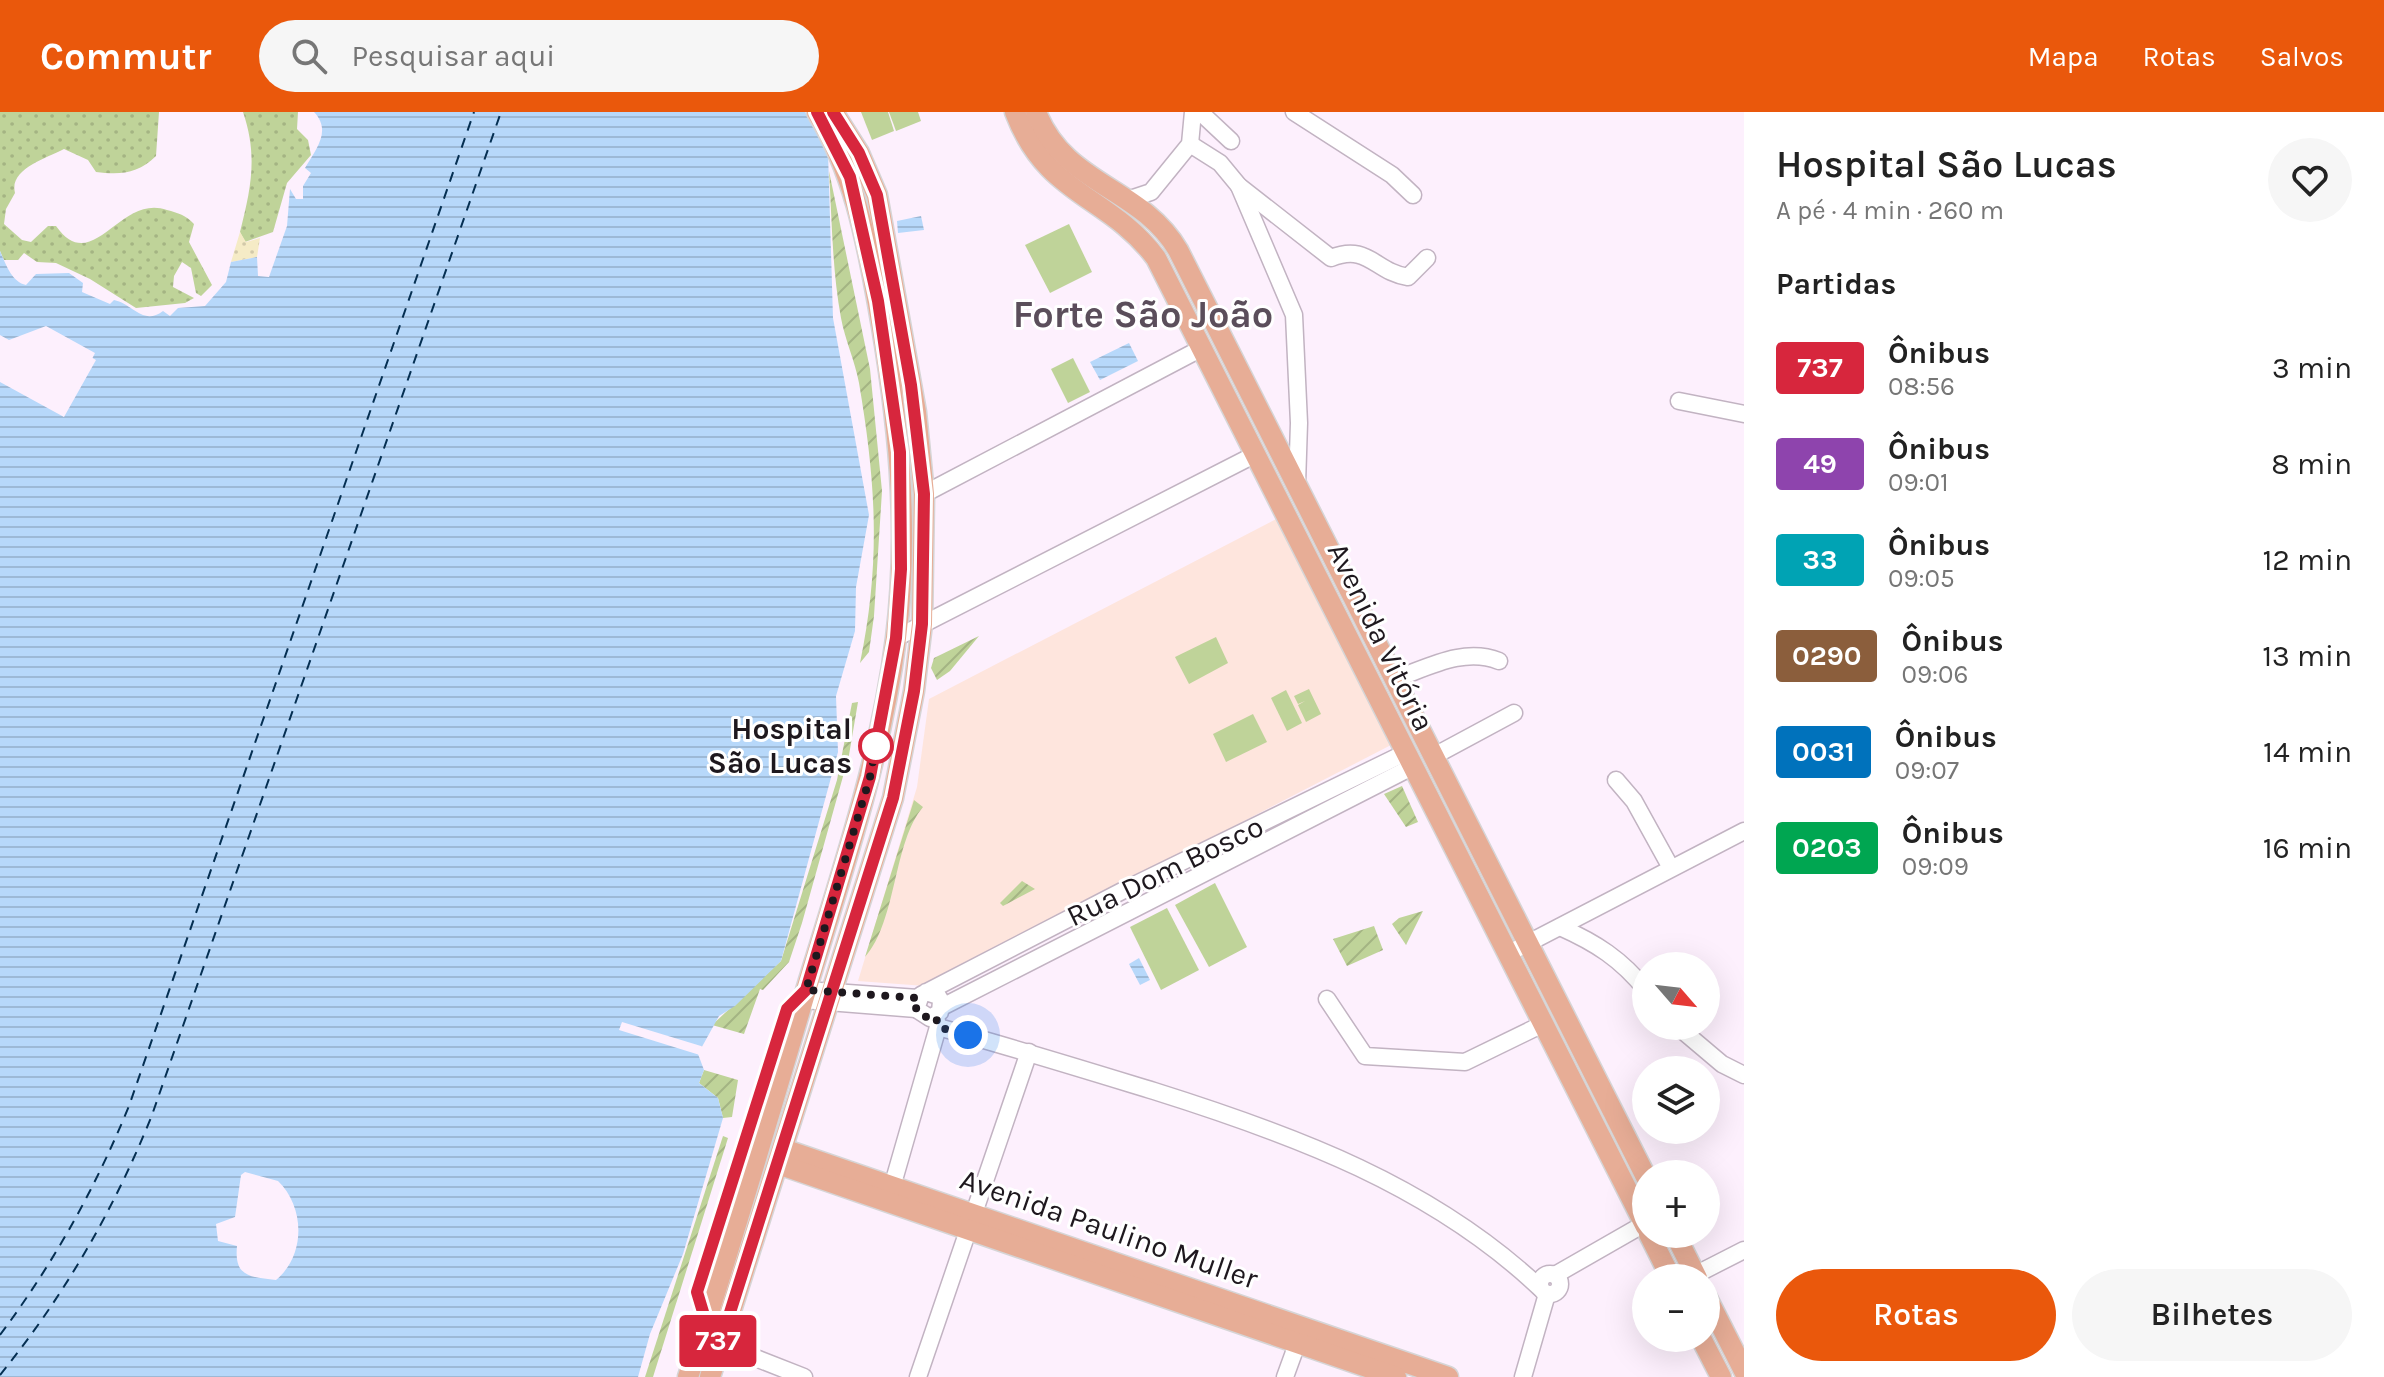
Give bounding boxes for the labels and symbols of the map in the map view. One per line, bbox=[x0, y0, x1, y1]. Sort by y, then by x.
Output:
district label: Forte São João bbox=[1013, 292, 1273, 337]
street label: Avenida Vitória bbox=[1320, 537, 1442, 737]
place label: Hospital São Lucas bbox=[708, 711, 852, 781]
marker: Hospital São Lucas bbox=[859, 729, 893, 763]
street label: Rua Dom Bosco bbox=[1061, 808, 1269, 934]
north arrow bbox=[1632, 952, 1720, 1040]
your location bbox=[948, 1015, 988, 1055]
street label: Avenida Paulino Muller bbox=[955, 1161, 1263, 1297]
line badge: 737 bbox=[672, 1315, 764, 1367]

